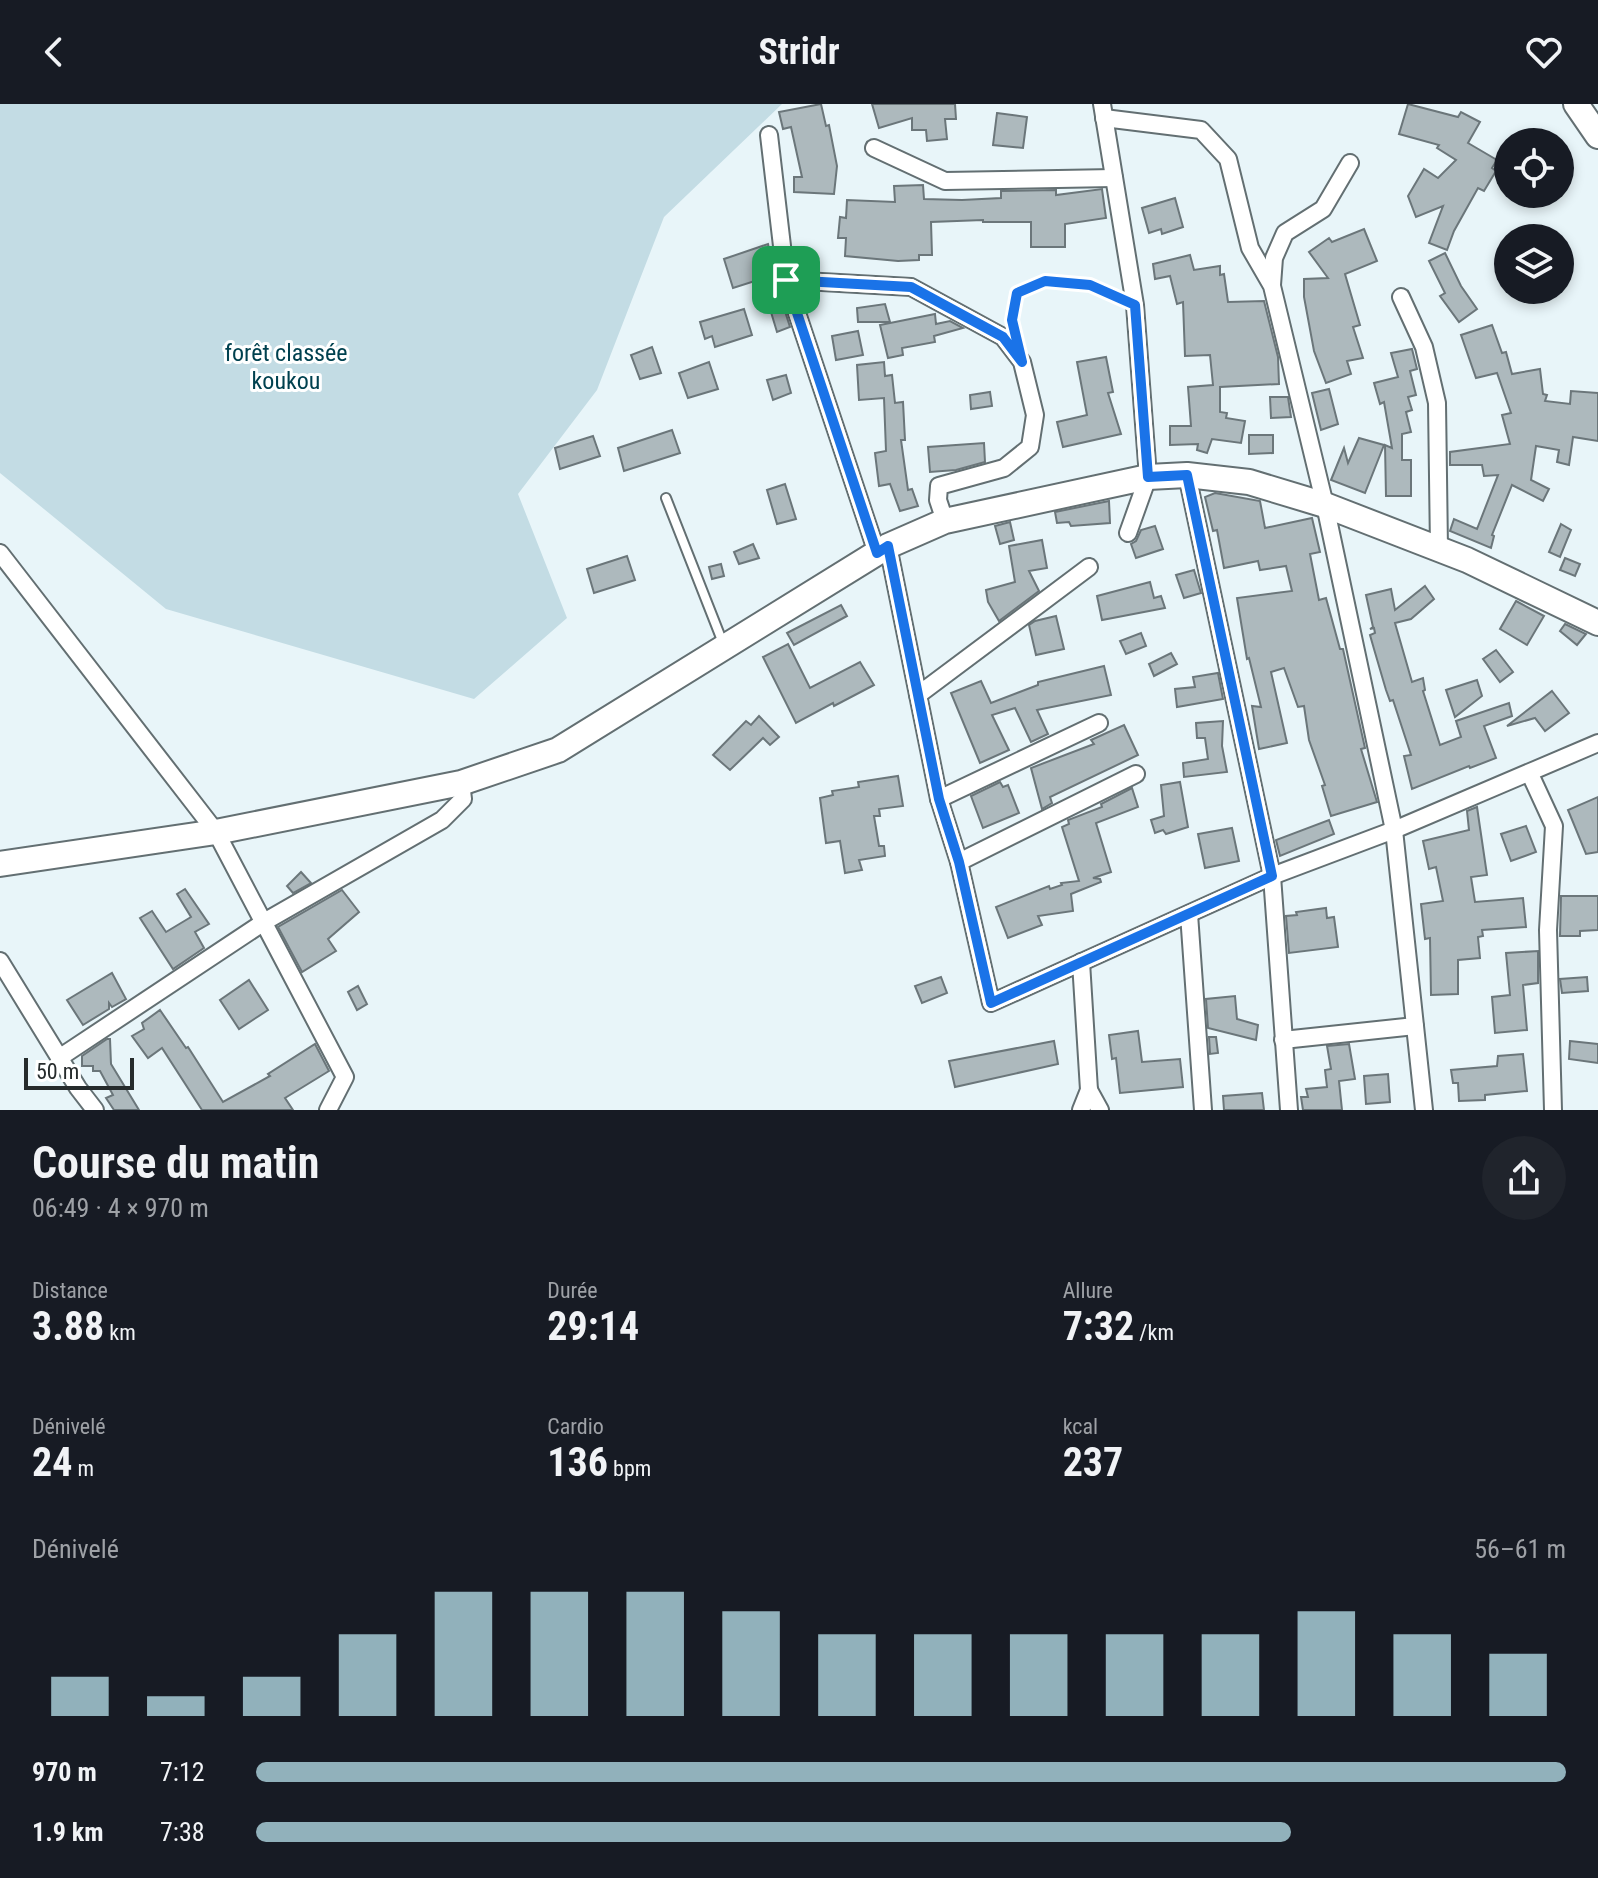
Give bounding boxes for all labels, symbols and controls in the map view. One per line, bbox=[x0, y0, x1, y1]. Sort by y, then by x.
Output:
icon: back bbox=[32, 30, 76, 74]
icon: heart bbox=[1522, 30, 1566, 74]
text: Stridr bbox=[758, 31, 840, 73]
map controls bbox=[1494, 128, 1574, 304]
button: locate bbox=[1494, 128, 1574, 208]
button: layers bbox=[1494, 224, 1574, 304]
pin bbox=[752, 246, 820, 314]
icon: arrive bbox=[764, 258, 808, 302]
park label: forêt classée koukou bbox=[224, 339, 348, 395]
scale bar bbox=[24, 1054, 134, 1090]
text: 50 m bbox=[36, 1059, 79, 1084]
button: share bbox=[1482, 1136, 1566, 1220]
text: Course du matin bbox=[32, 1137, 320, 1189]
text: 06:49 · 4 × 970 m bbox=[32, 1193, 209, 1223]
text: Distance bbox=[32, 1278, 108, 1303]
text: Durée bbox=[547, 1278, 598, 1303]
text: Allure bbox=[1063, 1278, 1113, 1303]
text: 3.88 bbox=[32, 1303, 104, 1350]
text: 29:14 bbox=[547, 1303, 639, 1350]
text: 7:32 bbox=[1063, 1303, 1134, 1350]
text: km bbox=[104, 1320, 136, 1345]
text: /km bbox=[1134, 1320, 1174, 1345]
text: Dénivelé bbox=[32, 1414, 106, 1439]
text: Cardio bbox=[547, 1414, 604, 1439]
text: kcal bbox=[1063, 1414, 1098, 1439]
text: 24 bbox=[32, 1439, 72, 1486]
text: 136 bbox=[547, 1439, 608, 1486]
text: 237 bbox=[1063, 1439, 1123, 1486]
text: m bbox=[72, 1456, 94, 1481]
text: bpm bbox=[608, 1456, 651, 1481]
text: Dénivelé bbox=[32, 1534, 119, 1564]
text: 56–61 m bbox=[1474, 1534, 1566, 1564]
text: 970 m bbox=[32, 1757, 97, 1787]
text: 7:12 bbox=[160, 1757, 205, 1787]
text: 1.9 km bbox=[32, 1817, 104, 1847]
text: 7:38 bbox=[160, 1817, 205, 1847]

